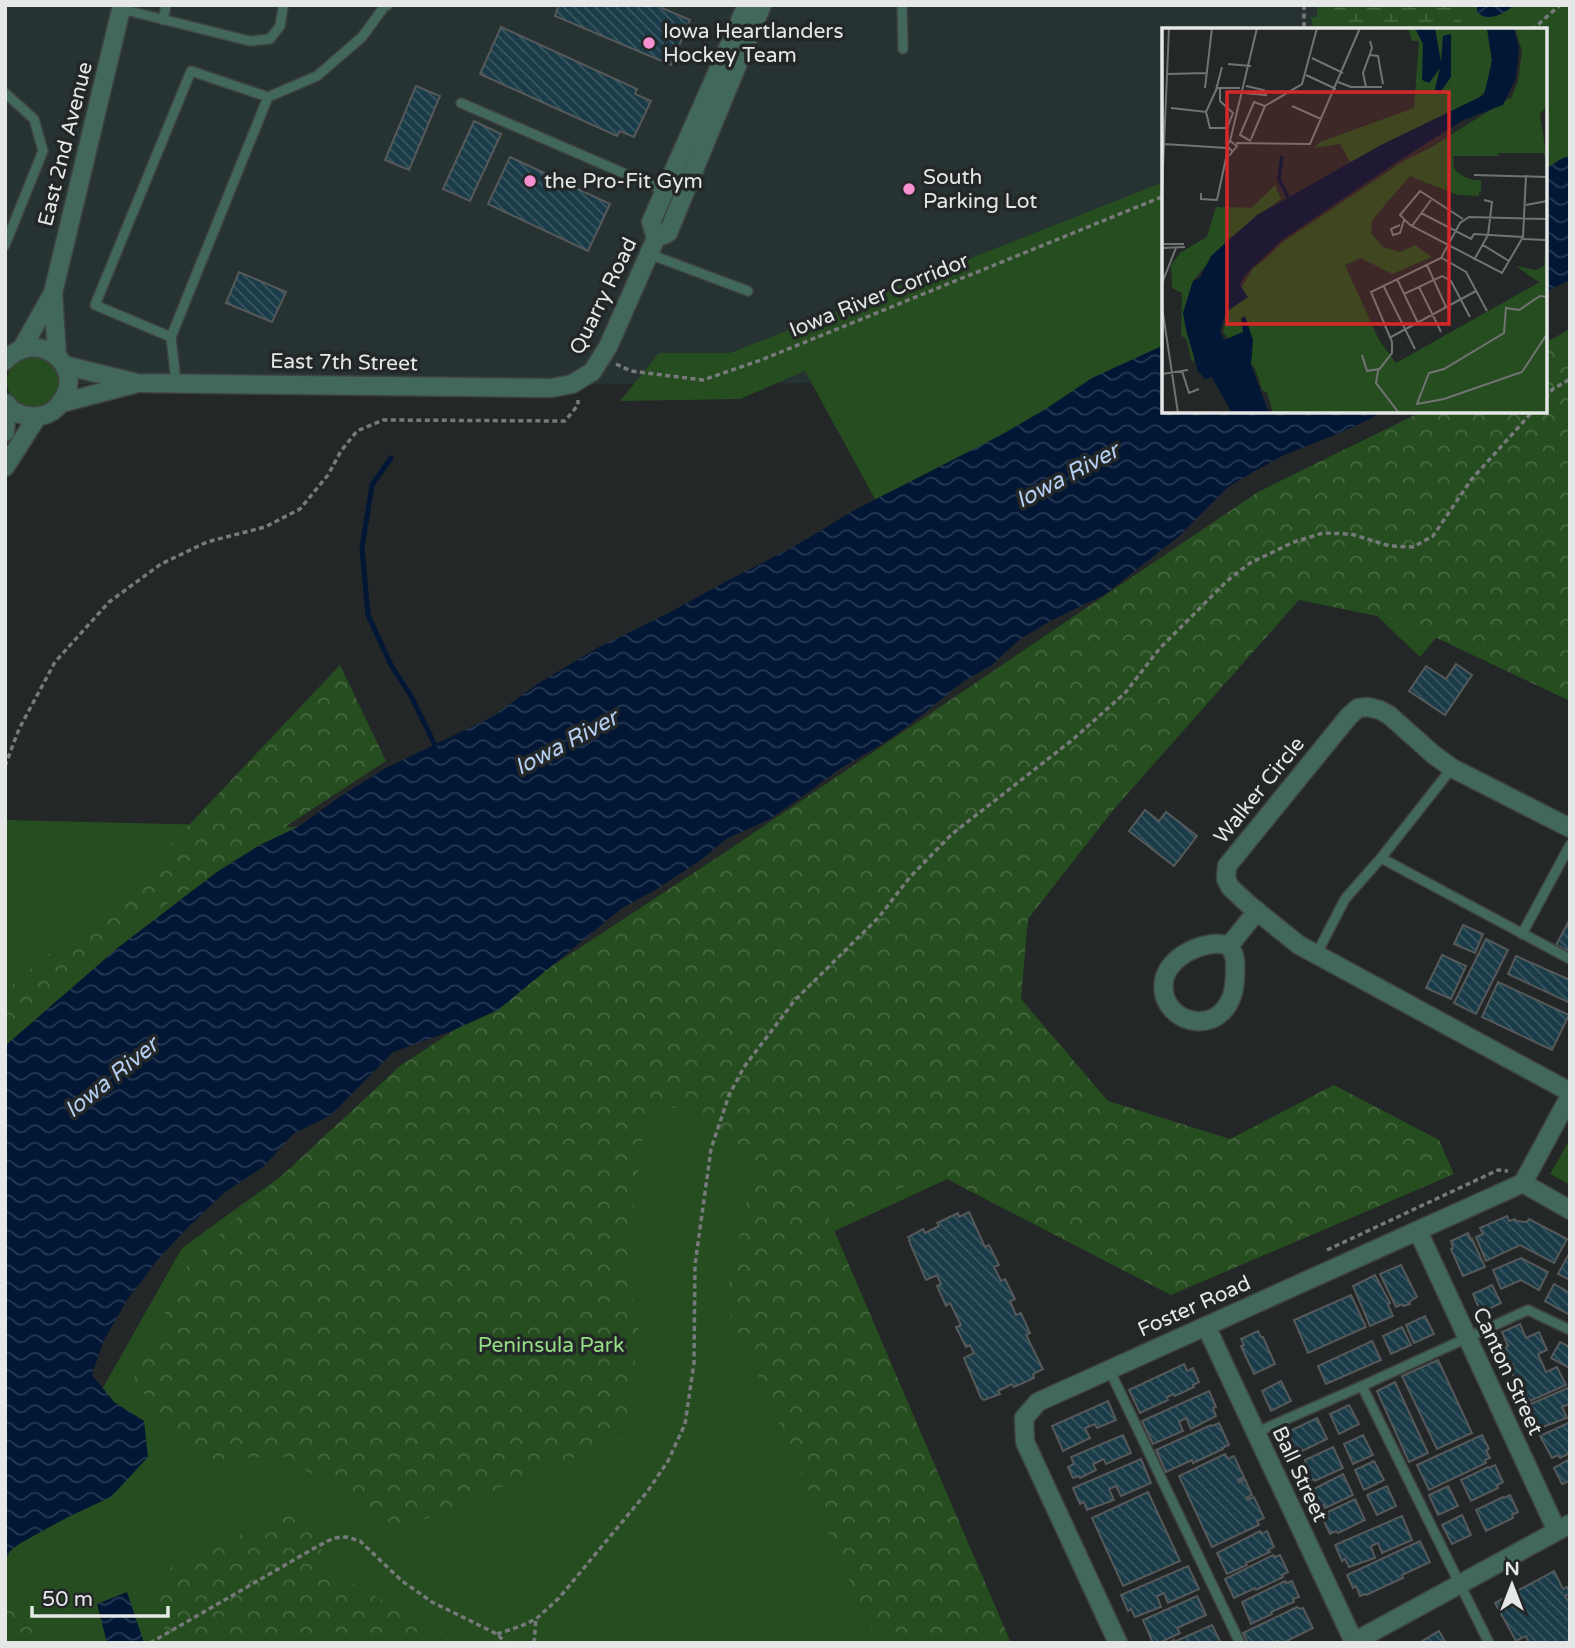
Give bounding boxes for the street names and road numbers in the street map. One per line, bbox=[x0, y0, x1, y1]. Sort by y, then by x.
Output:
street label: East 2nd Avenue bbox=[33, 59, 98, 229]
street label: Quarry Road bbox=[564, 234, 643, 359]
street label: Iowa River Corridor bbox=[786, 248, 972, 343]
street label: East 7th Street bbox=[270, 349, 418, 376]
street label: Walker Circle bbox=[1209, 732, 1310, 849]
street label: Foster Road bbox=[1134, 1270, 1254, 1342]
street label: Canton Street bbox=[1467, 1303, 1548, 1439]
street label: Ball Street bbox=[1267, 1423, 1332, 1526]

